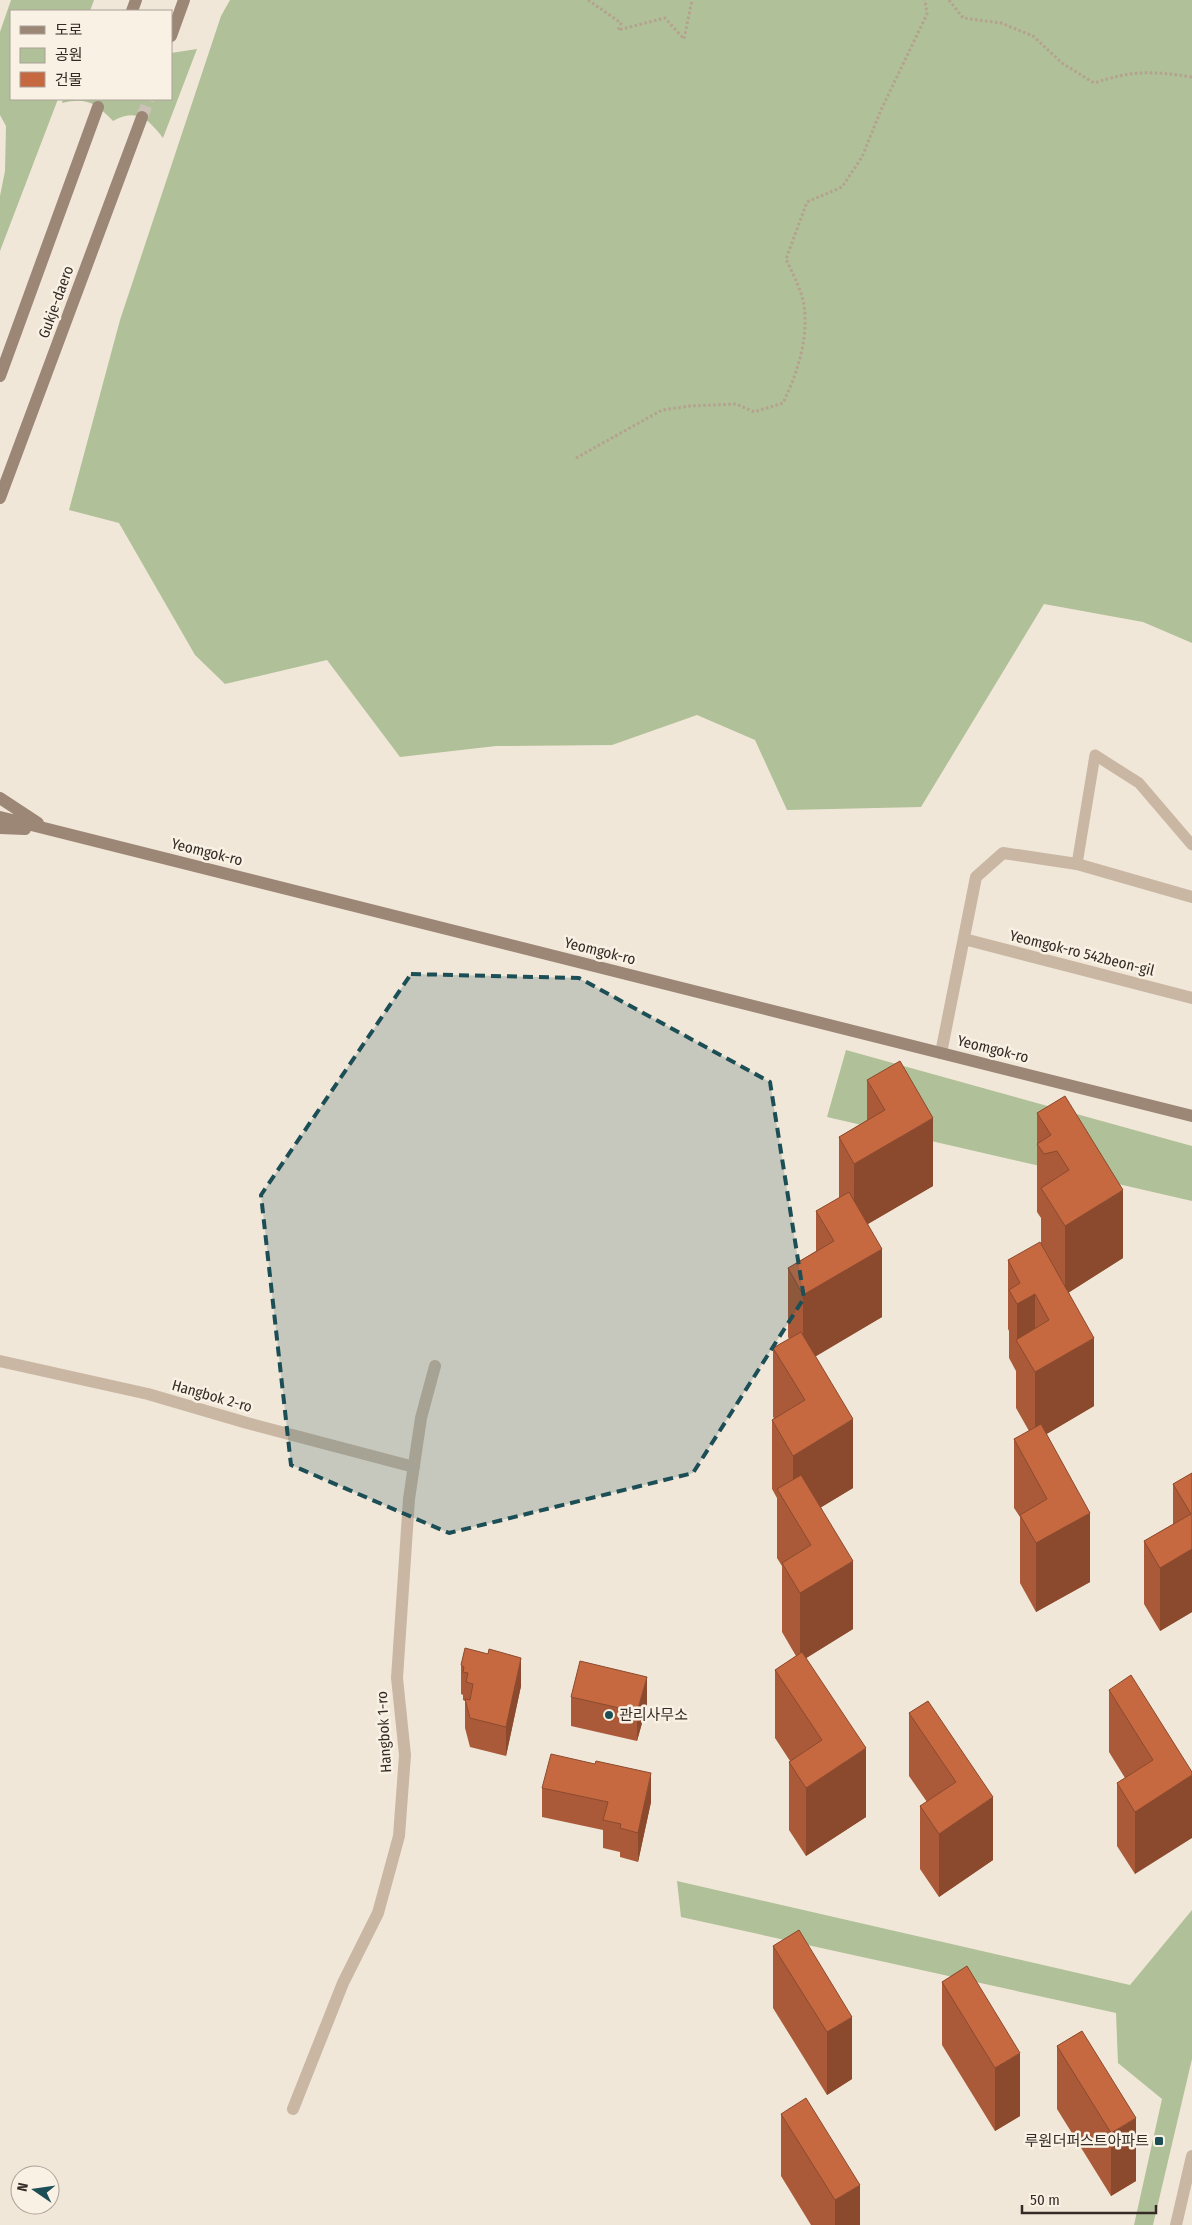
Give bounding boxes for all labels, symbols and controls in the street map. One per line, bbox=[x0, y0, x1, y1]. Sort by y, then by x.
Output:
legend bbox=[10, 10, 172, 100]
text: 도로 bbox=[55, 21, 83, 39]
text: 공원 bbox=[55, 46, 83, 64]
text: 건물 bbox=[55, 71, 83, 89]
street label: Gukje-daero bbox=[35, 263, 77, 341]
street label: Yeomgok-ro bbox=[169, 834, 245, 870]
street label: Yeomgok-ro 542beon-gil bbox=[1008, 926, 1156, 980]
street label: Yeomgok-ro bbox=[562, 933, 638, 969]
street label: Yeomgok-ro bbox=[955, 1031, 1031, 1067]
street label: Hangbok 2-ro bbox=[170, 1376, 254, 1416]
street label: Hangbok 1-ro bbox=[373, 1691, 395, 1773]
place label: 관리사무소 bbox=[619, 1706, 688, 1724]
marker: 관리사무소 bbox=[603, 1709, 615, 1721]
place label: 루원더퍼스트아파트 bbox=[1025, 2132, 1149, 2150]
marker: 루원더퍼스트아파트 bbox=[1153, 2135, 1165, 2147]
north arrow bbox=[10, 2165, 60, 2215]
text: N bbox=[14, 2181, 32, 2193]
scale bar bbox=[1022, 2182, 1156, 2214]
text: 50 m bbox=[1030, 2191, 1060, 2209]

